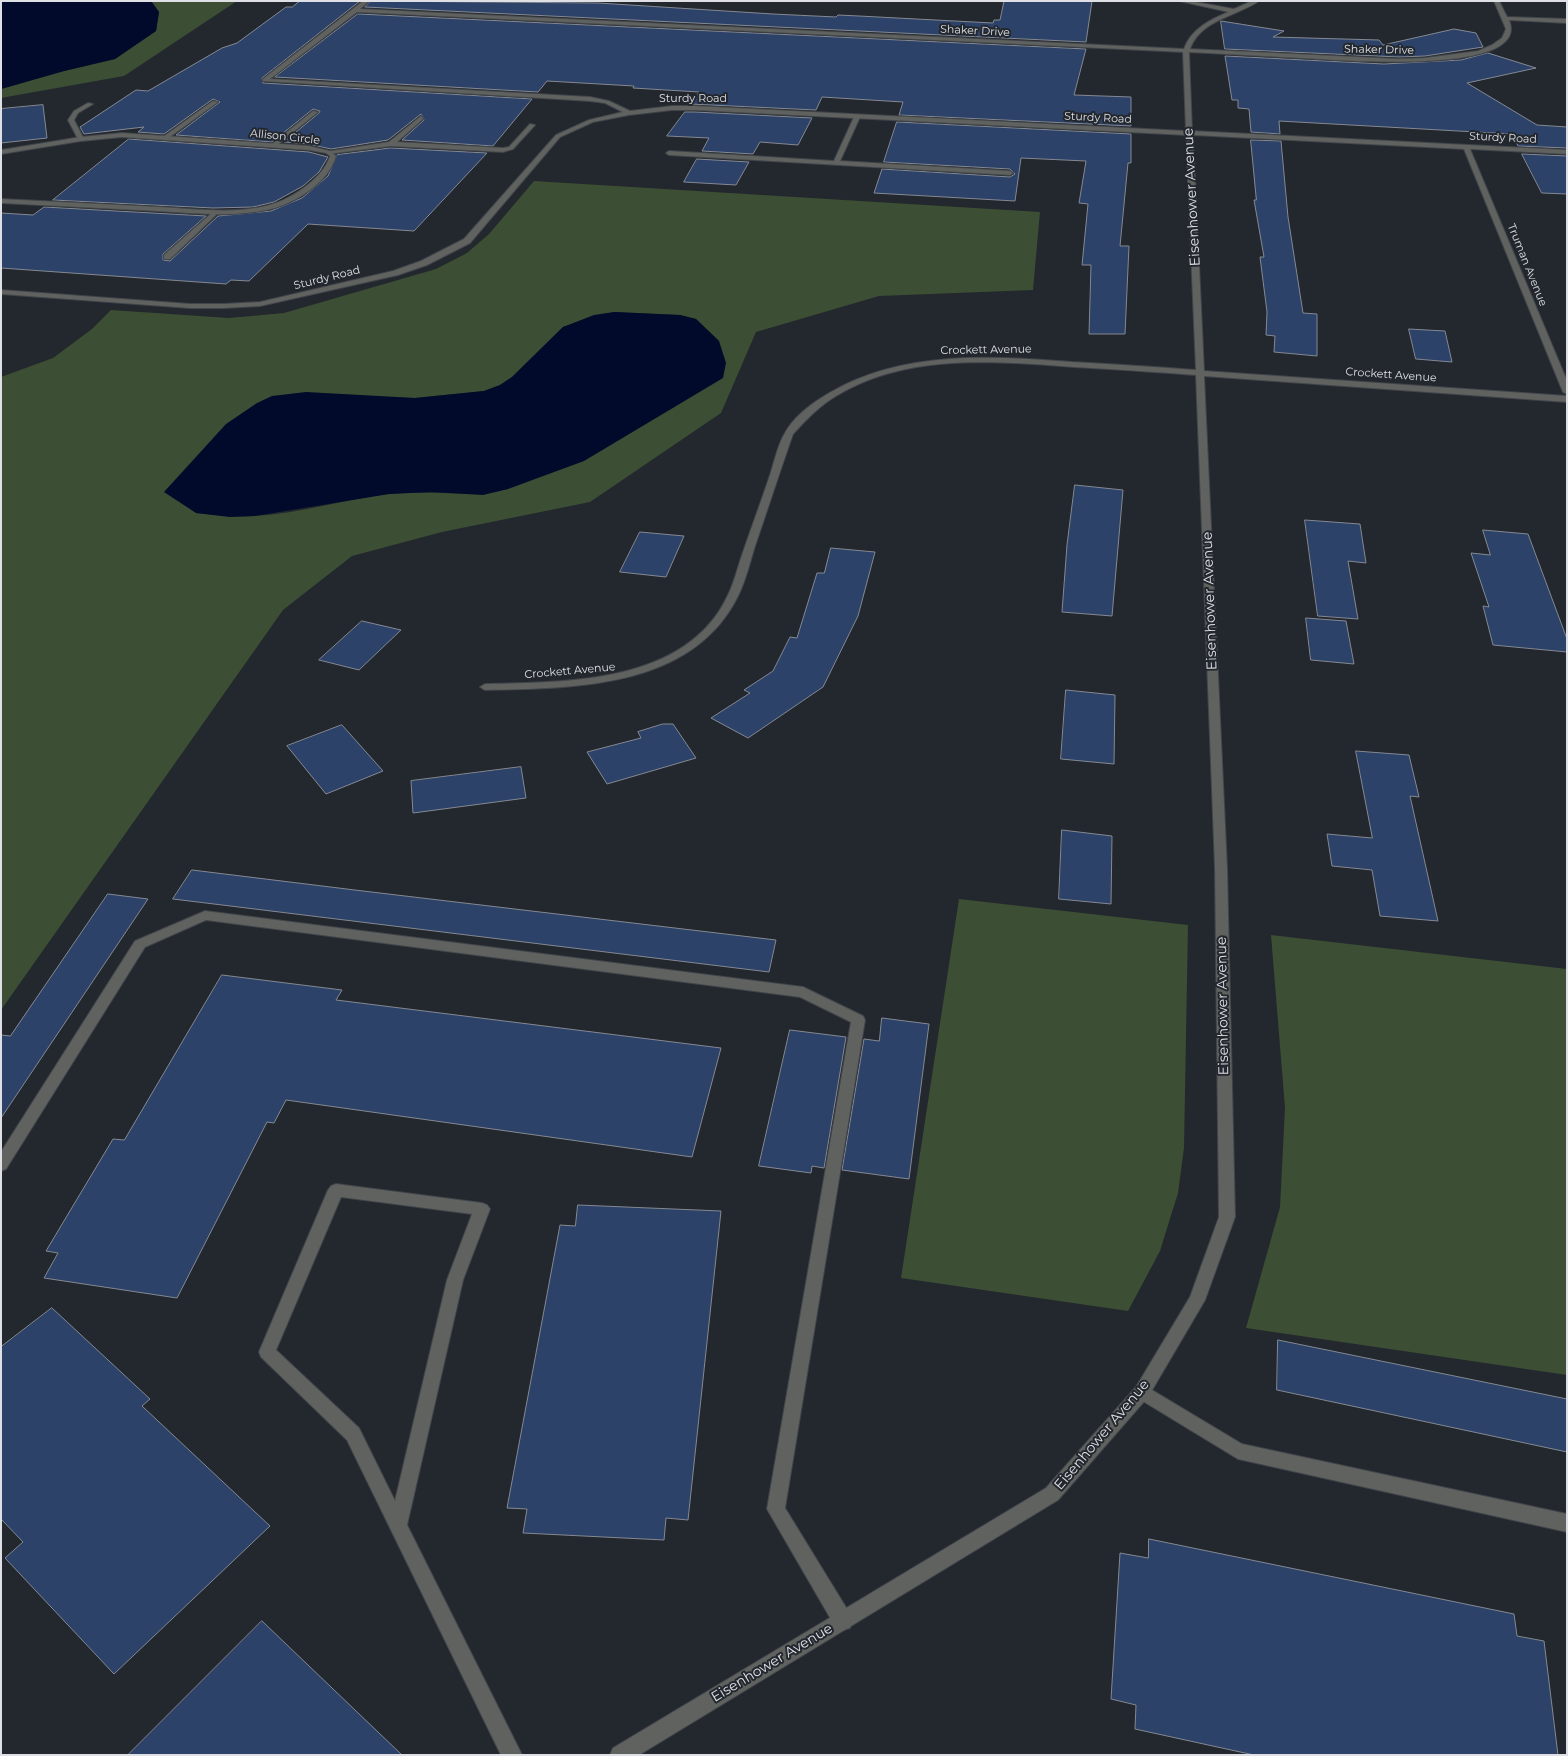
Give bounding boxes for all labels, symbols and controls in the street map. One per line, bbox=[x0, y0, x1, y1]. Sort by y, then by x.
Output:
street label: Shaker Drive bbox=[940, 23, 1010, 39]
street label: Shaker Drive bbox=[1344, 43, 1414, 57]
street label: Sturdy Road bbox=[659, 92, 727, 106]
street label: Sturdy Road bbox=[1064, 110, 1132, 126]
street label: Allison Circle bbox=[249, 127, 321, 147]
street label: Eisenhower Avenue bbox=[1180, 127, 1204, 267]
street label: Sturdy Road bbox=[1469, 130, 1537, 146]
street label: Truman Avenue bbox=[1504, 222, 1550, 308]
street label: Sturdy Road bbox=[292, 263, 362, 293]
street label: Crockett Avenue bbox=[940, 343, 1032, 357]
street label: Crockett Avenue bbox=[1345, 365, 1437, 385]
street label: Eisenhower Avenue bbox=[1199, 531, 1221, 671]
street label: Crockett Avenue bbox=[524, 660, 616, 682]
street label: Eisenhower Avenue bbox=[1213, 937, 1233, 1075]
street label: Eisenhower Avenue bbox=[1051, 1377, 1153, 1493]
street label: Eisenhower Avenue bbox=[708, 1620, 836, 1706]

